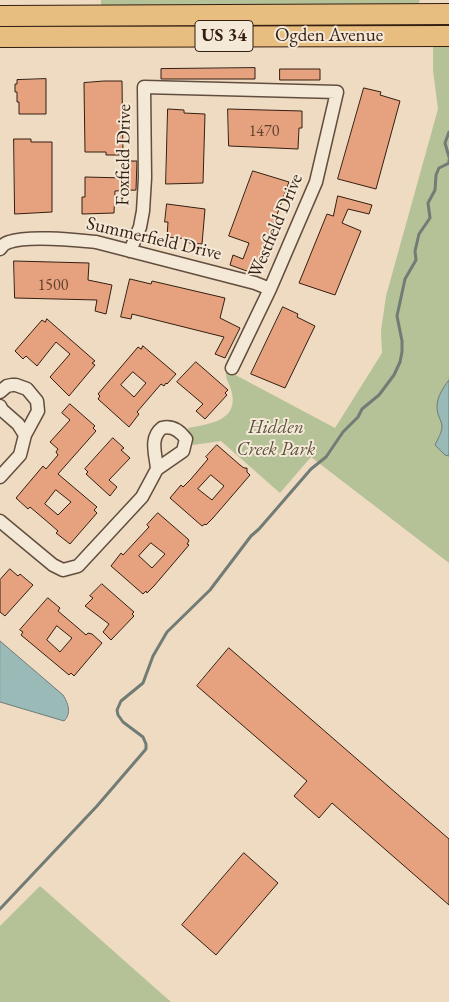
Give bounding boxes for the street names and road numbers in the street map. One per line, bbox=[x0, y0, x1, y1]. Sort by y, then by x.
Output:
road number: US 34 bbox=[195, 20, 253, 52]
street label: Ogden Avenue bbox=[275, 25, 383, 47]
street label: Foxfield Drive bbox=[112, 104, 136, 206]
street label: Westfield Drive bbox=[244, 171, 308, 281]
street label: Summerfield Drive bbox=[84, 212, 224, 266]

